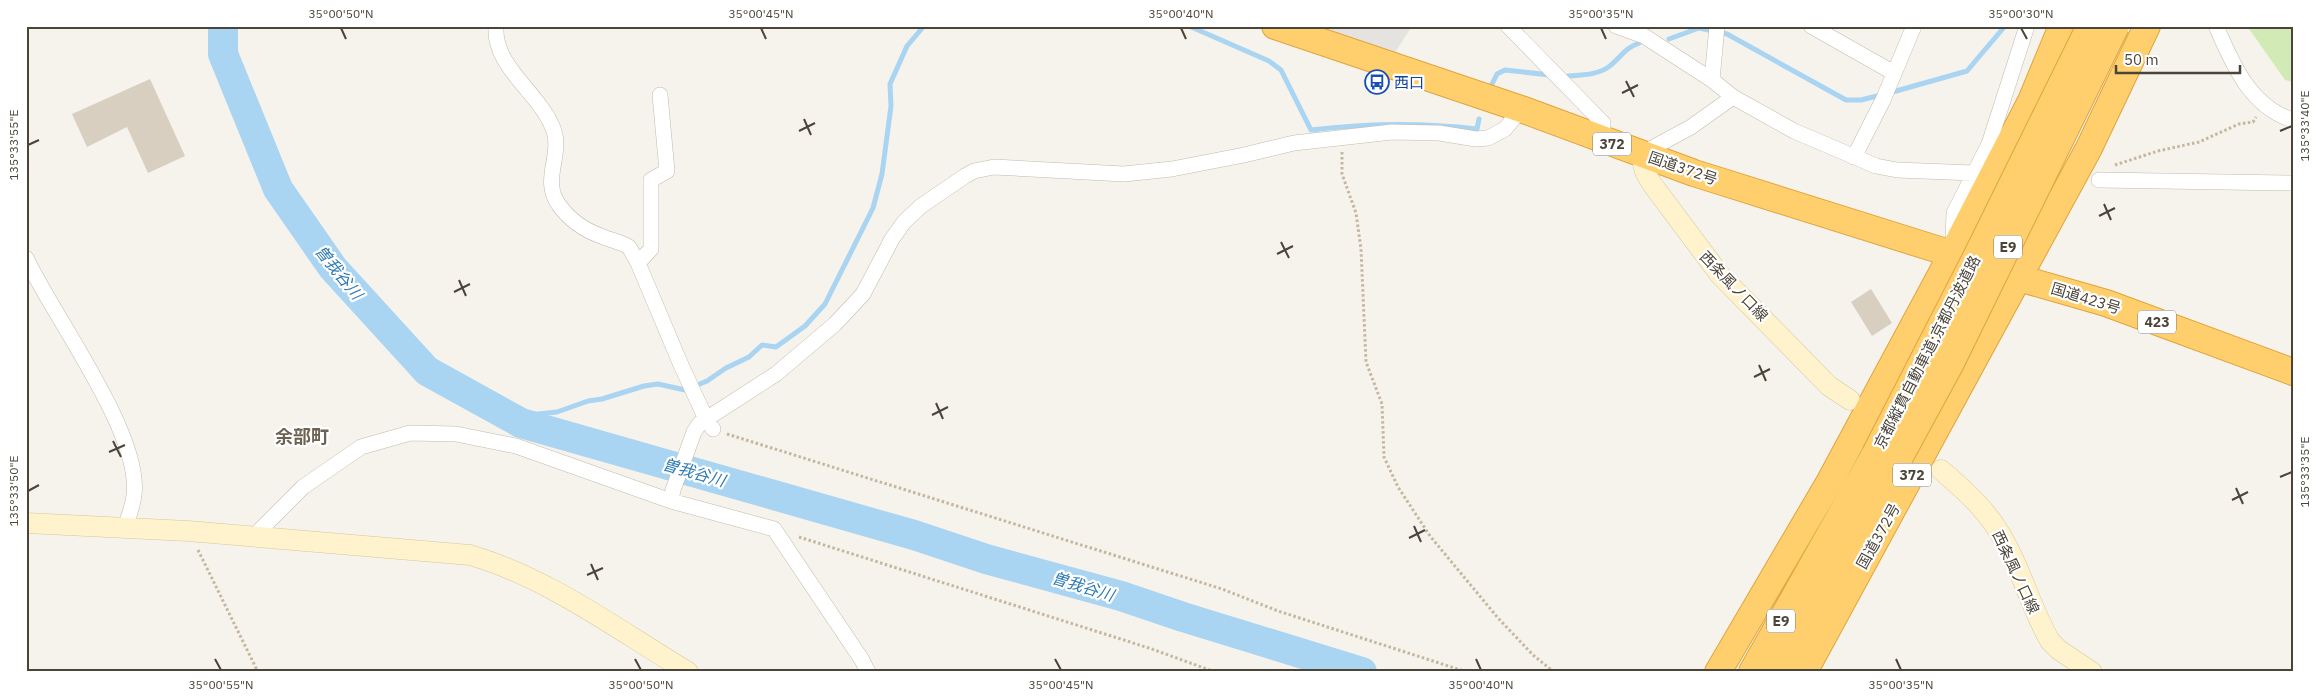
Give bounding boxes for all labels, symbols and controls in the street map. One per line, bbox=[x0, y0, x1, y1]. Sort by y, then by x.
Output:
text: 35°00'50"N bbox=[308, 6, 374, 21]
text: 35°00'45"N bbox=[728, 6, 794, 21]
text: 35°00'40"N bbox=[1148, 6, 1214, 21]
text: 35°00'35"N bbox=[1568, 6, 1634, 21]
text: 35°00'30"N bbox=[1988, 6, 2054, 21]
scale bar bbox=[2116, 42, 2240, 74]
text: 50 m bbox=[2124, 50, 2159, 69]
bus stop icon: 西口 bbox=[1364, 69, 1390, 95]
place label: 西口 bbox=[1394, 73, 1424, 92]
text: 135°33'40"E bbox=[2297, 91, 2312, 161]
text: 135°33'55"E bbox=[6, 110, 21, 180]
road number: 372 bbox=[1593, 132, 1631, 156]
street label: 国道372号 bbox=[1646, 147, 1720, 189]
road number: E9 bbox=[1994, 236, 2022, 258]
water label: 曽我谷川 bbox=[311, 241, 368, 305]
street label: 西条風ノ口線 bbox=[1696, 247, 1772, 325]
street label: 京都縦貫自動車道;京都丹波道路 bbox=[1870, 252, 1984, 452]
street label: 国道423号 bbox=[2049, 278, 2123, 318]
road number: 423 bbox=[2138, 311, 2176, 334]
district label: 余部町 bbox=[275, 425, 329, 448]
text: 135°33'35"E bbox=[2297, 437, 2312, 507]
water label: 曽我谷川 bbox=[660, 454, 729, 491]
text: 135°33'50"E bbox=[6, 456, 21, 526]
road number: 372 bbox=[1893, 464, 1931, 486]
street label: 国道372号 bbox=[1852, 500, 1904, 572]
street label: 西条風ノ口線 bbox=[1988, 527, 2044, 617]
water label: 曽我谷川 bbox=[1049, 567, 1118, 606]
road number: E9 bbox=[1767, 610, 1795, 632]
text: 35°00'55"N bbox=[188, 677, 254, 692]
text: 35°00'50"N bbox=[608, 677, 674, 692]
text: 35°00'45"N bbox=[1028, 677, 1094, 692]
text: 35°00'40"N bbox=[1448, 677, 1514, 692]
text: 35°00'35"N bbox=[1868, 677, 1934, 692]

